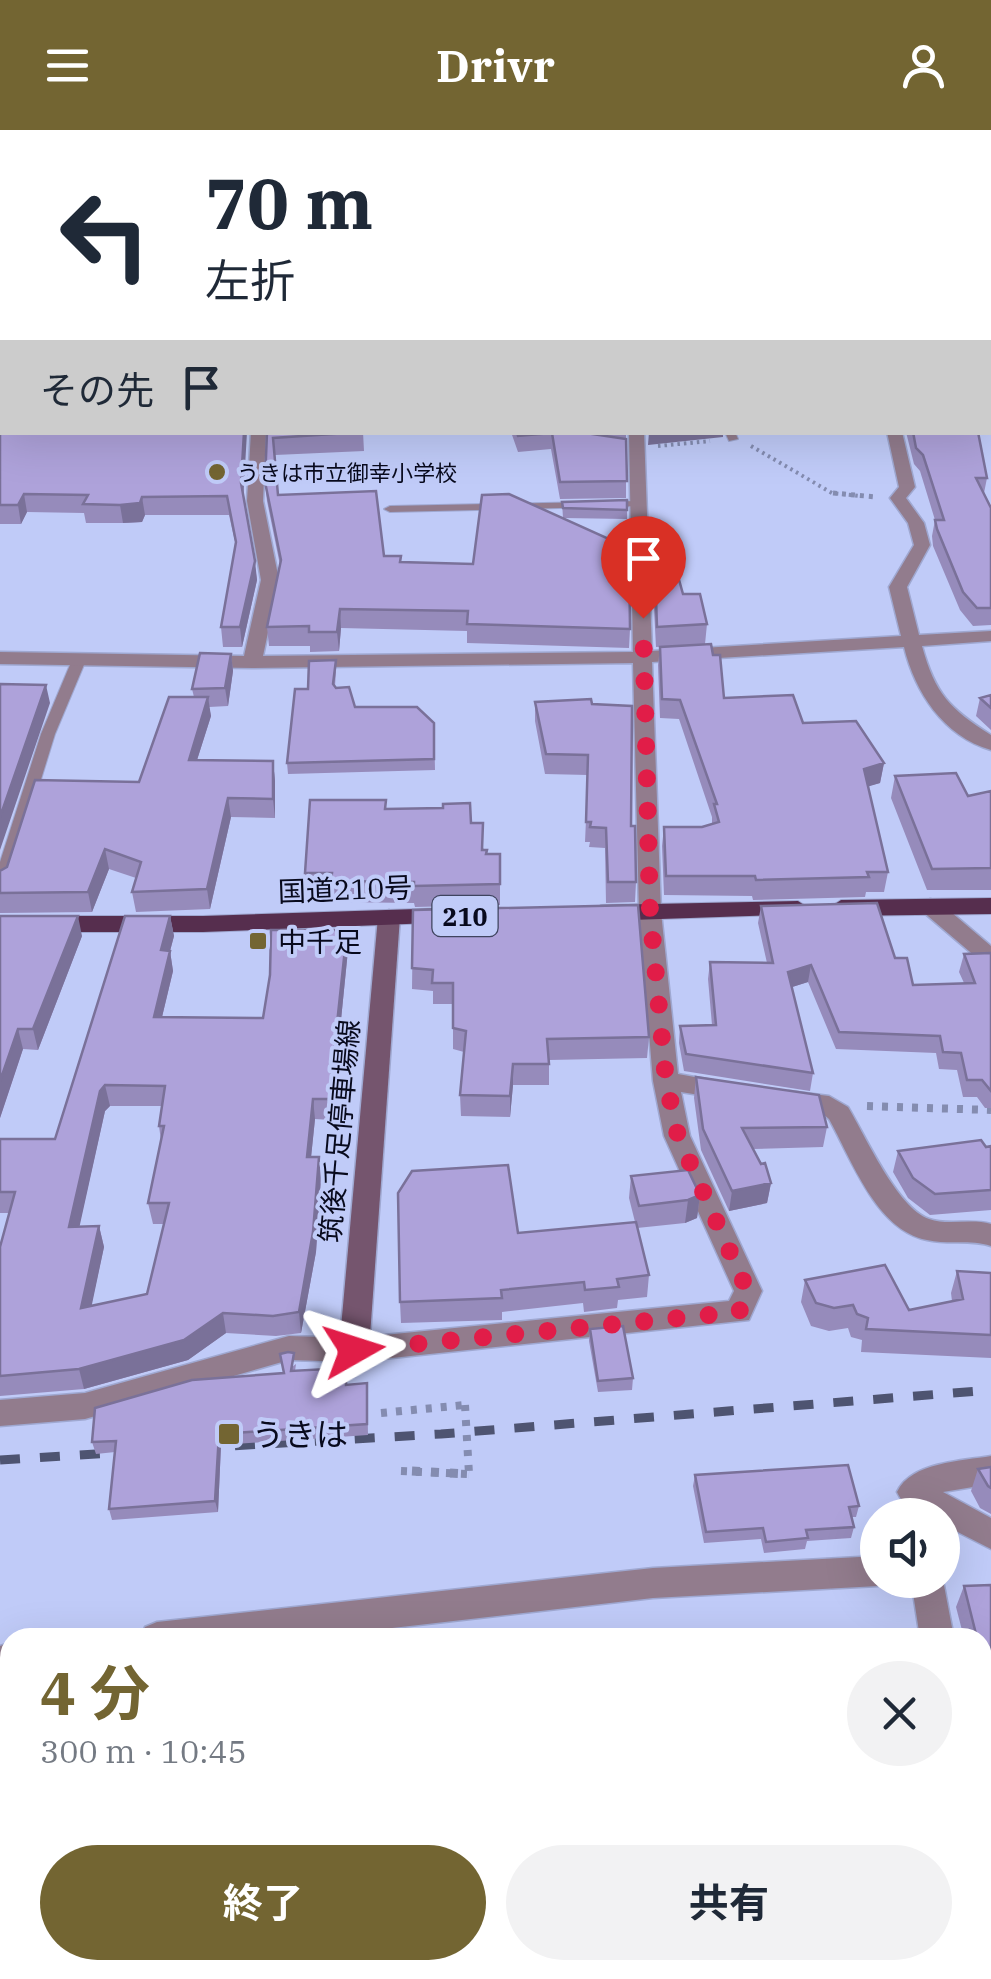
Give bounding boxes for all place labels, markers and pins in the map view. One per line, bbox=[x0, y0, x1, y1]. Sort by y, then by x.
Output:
place label: うきは市立御幸小学校 bbox=[237, 458, 457, 487]
marker: うきは市立御幸小学校 bbox=[206, 461, 228, 483]
pin bbox=[601, 516, 686, 619]
place label: 中千足 bbox=[278, 923, 362, 960]
marker: 中千足 bbox=[247, 930, 269, 952]
place label: うきは bbox=[252, 1413, 348, 1455]
marker: うきは bbox=[216, 1421, 242, 1447]

